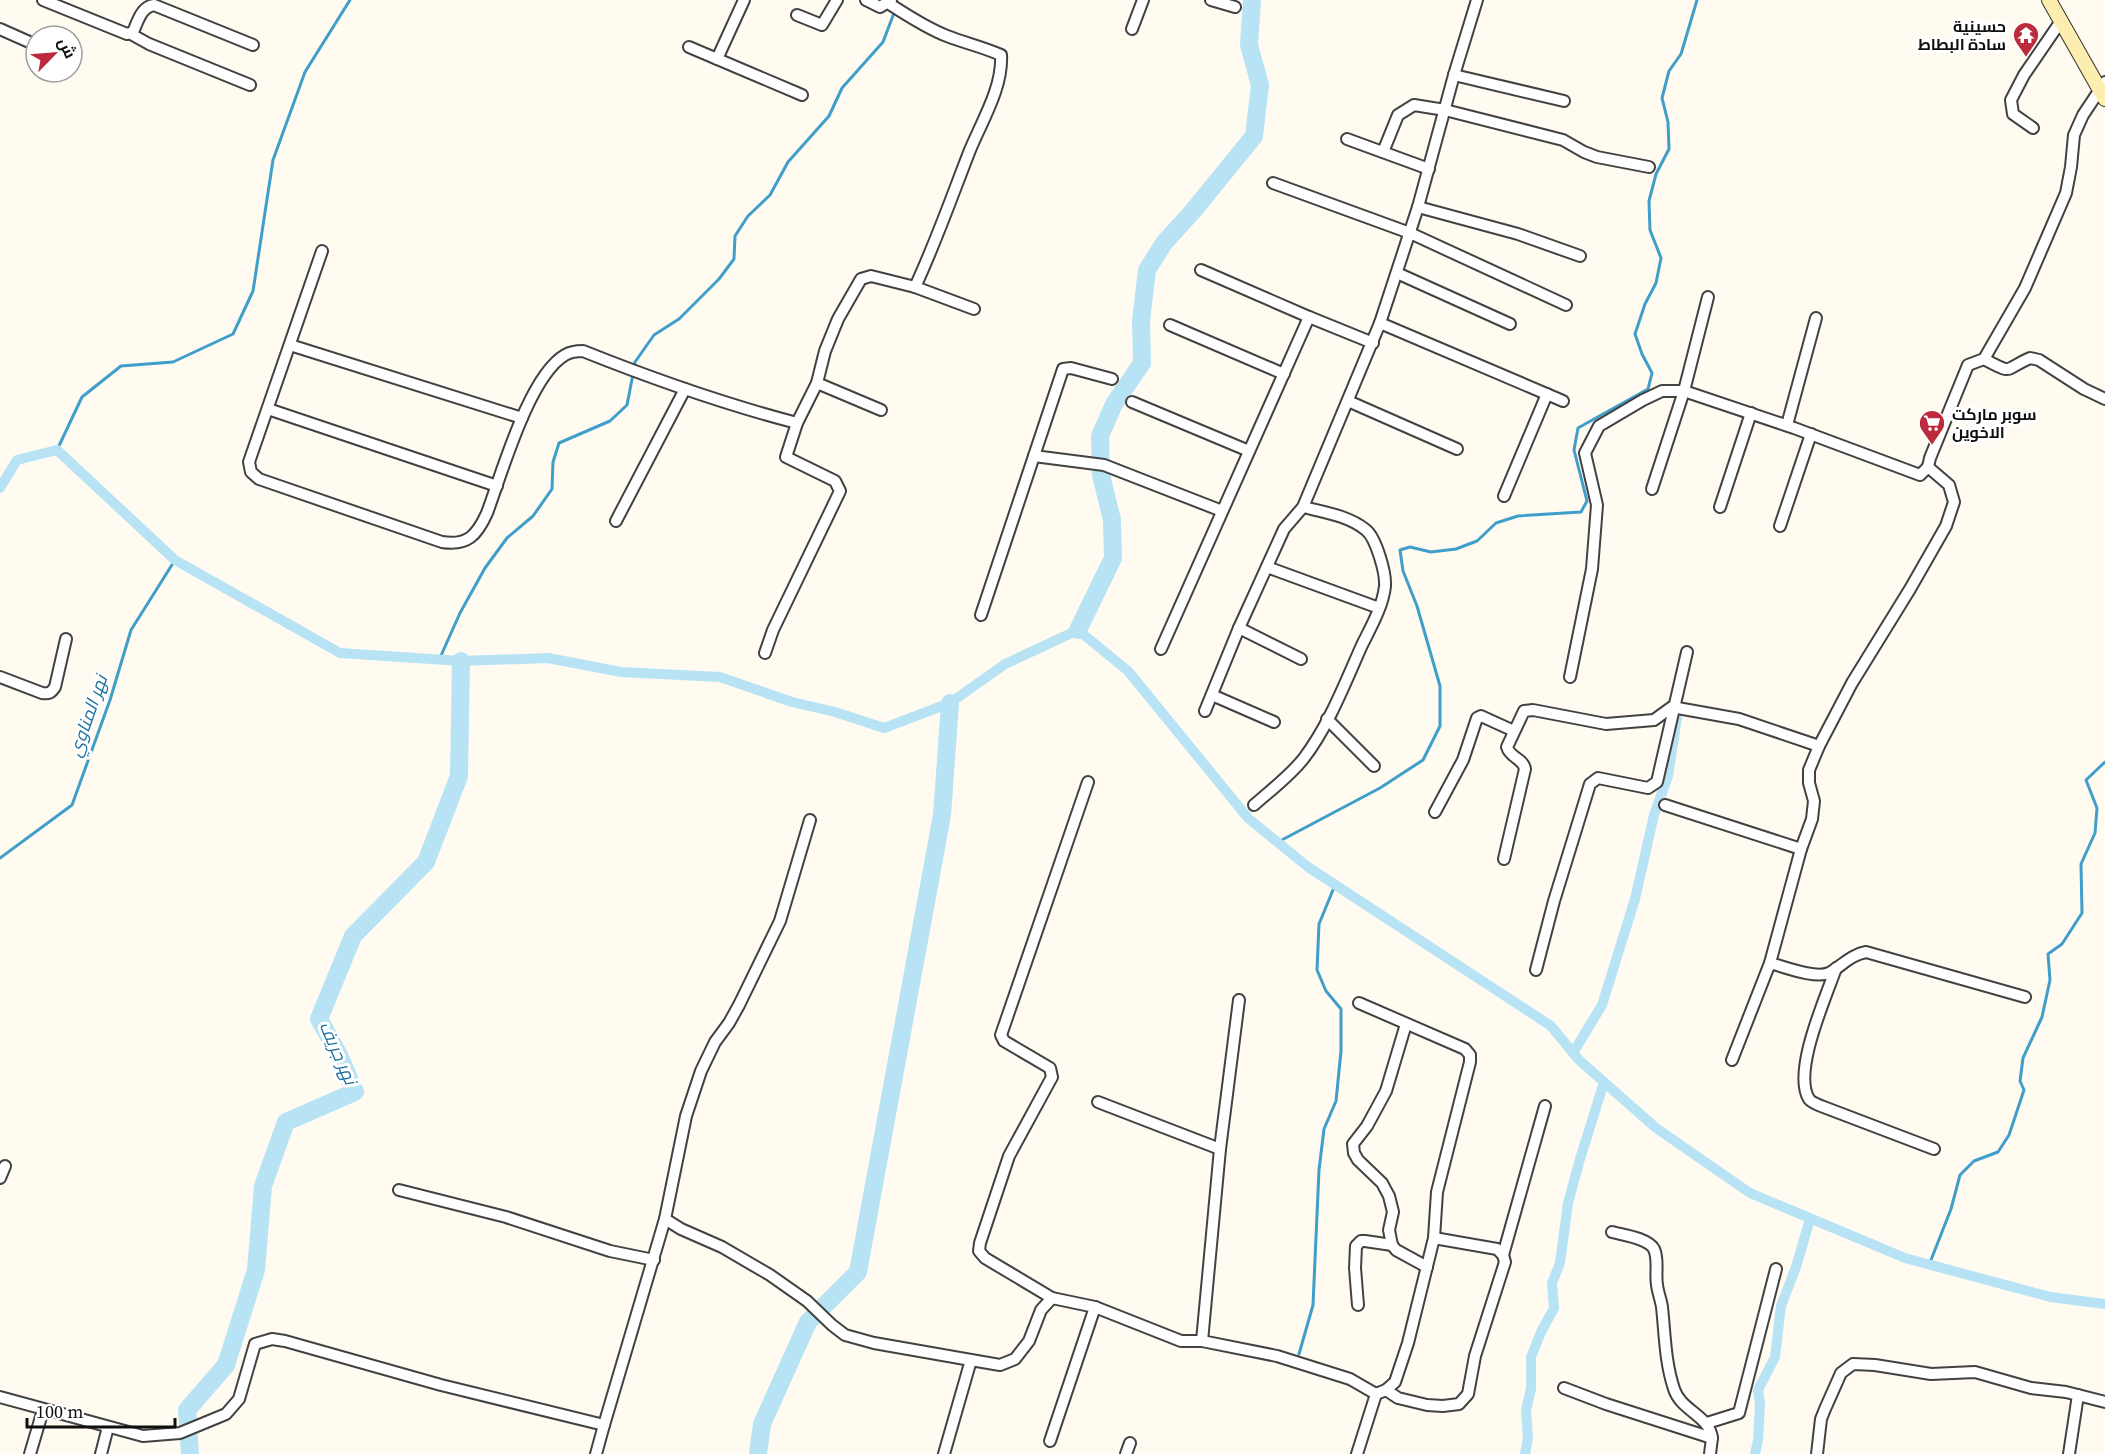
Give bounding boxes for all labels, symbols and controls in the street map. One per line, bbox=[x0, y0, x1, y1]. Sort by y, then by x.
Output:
place label: حسينية سادة البطاط bbox=[1918, 15, 2006, 55]
temple icon: حسينية سادة البطاط bbox=[2011, 20, 2041, 58]
north arrow bbox=[24, 24, 84, 84]
text: ش bbox=[53, 34, 82, 62]
place label: سوبر ماركت الاخوين bbox=[1952, 403, 2036, 443]
supermarket icon: سوبر ماركت الاخوين bbox=[1917, 408, 1947, 446]
water label: نهر المناوي bbox=[62, 670, 116, 761]
water label: نهر جريف bbox=[313, 1017, 364, 1090]
scale bar bbox=[27, 1391, 176, 1429]
text: 100 m bbox=[36, 1399, 83, 1424]

